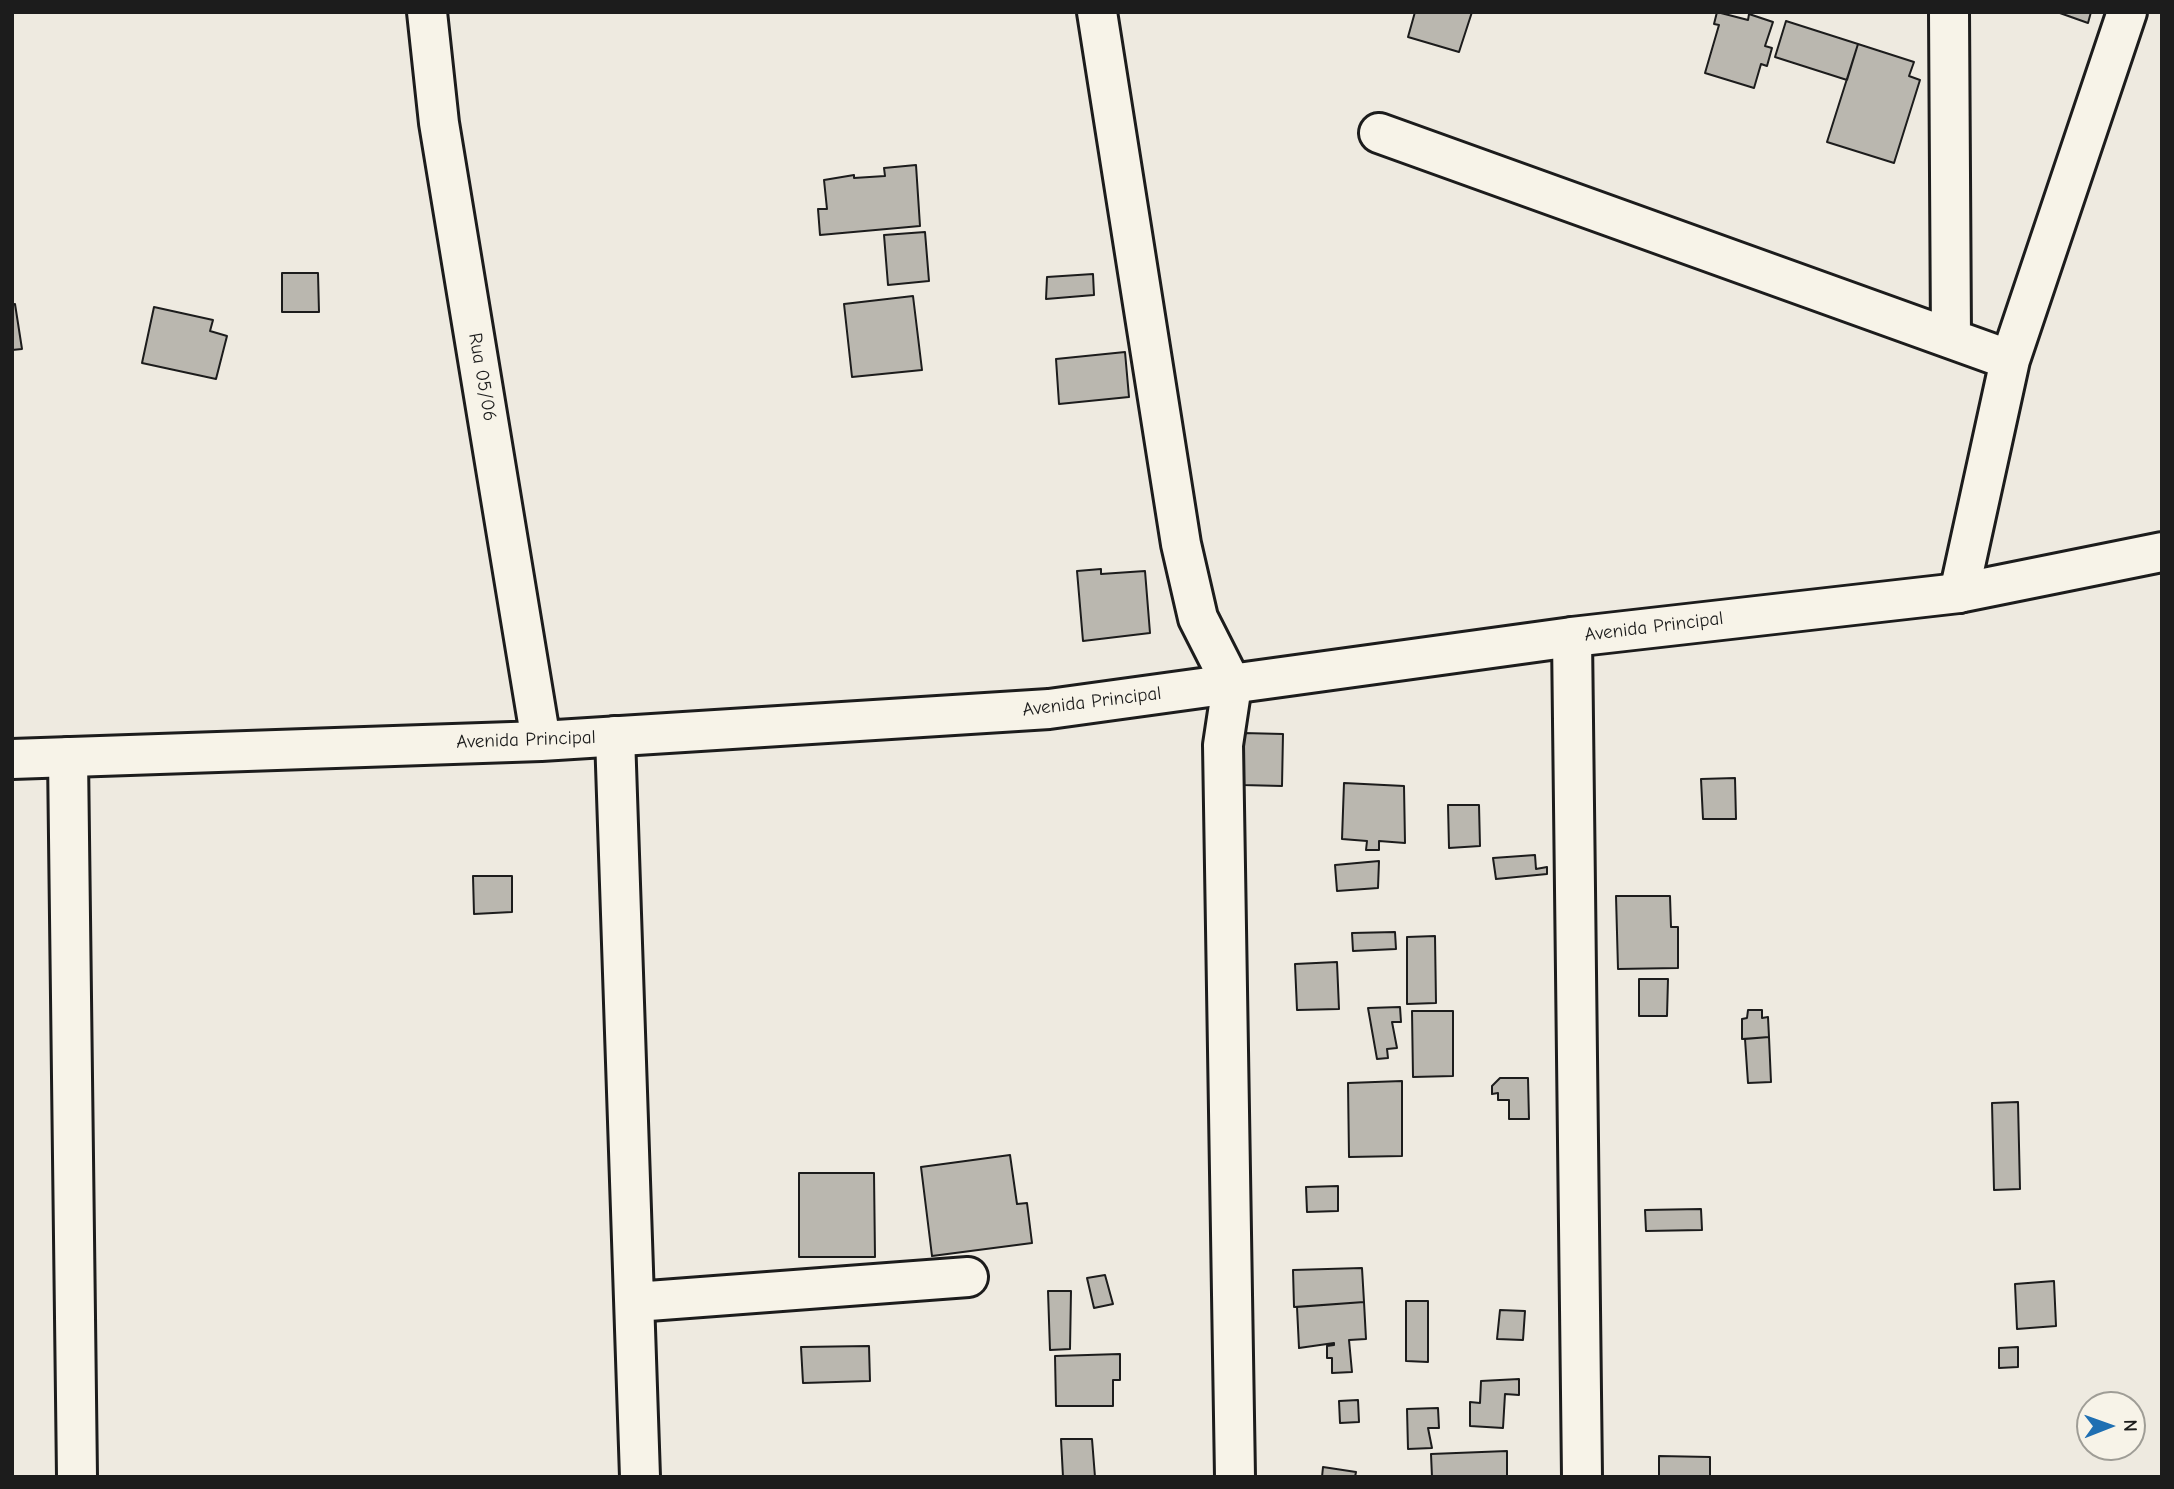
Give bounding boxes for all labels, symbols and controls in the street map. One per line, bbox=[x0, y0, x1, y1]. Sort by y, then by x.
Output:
street label: Rua 05/06 bbox=[463, 331, 501, 423]
street label: Avenida Principal bbox=[1583, 607, 1725, 647]
street label: Avenida Principal bbox=[1021, 682, 1163, 722]
street label: Avenida Principal bbox=[456, 726, 596, 754]
north arrow bbox=[2076, 1391, 2146, 1461]
text: N bbox=[2119, 1419, 2141, 1432]

